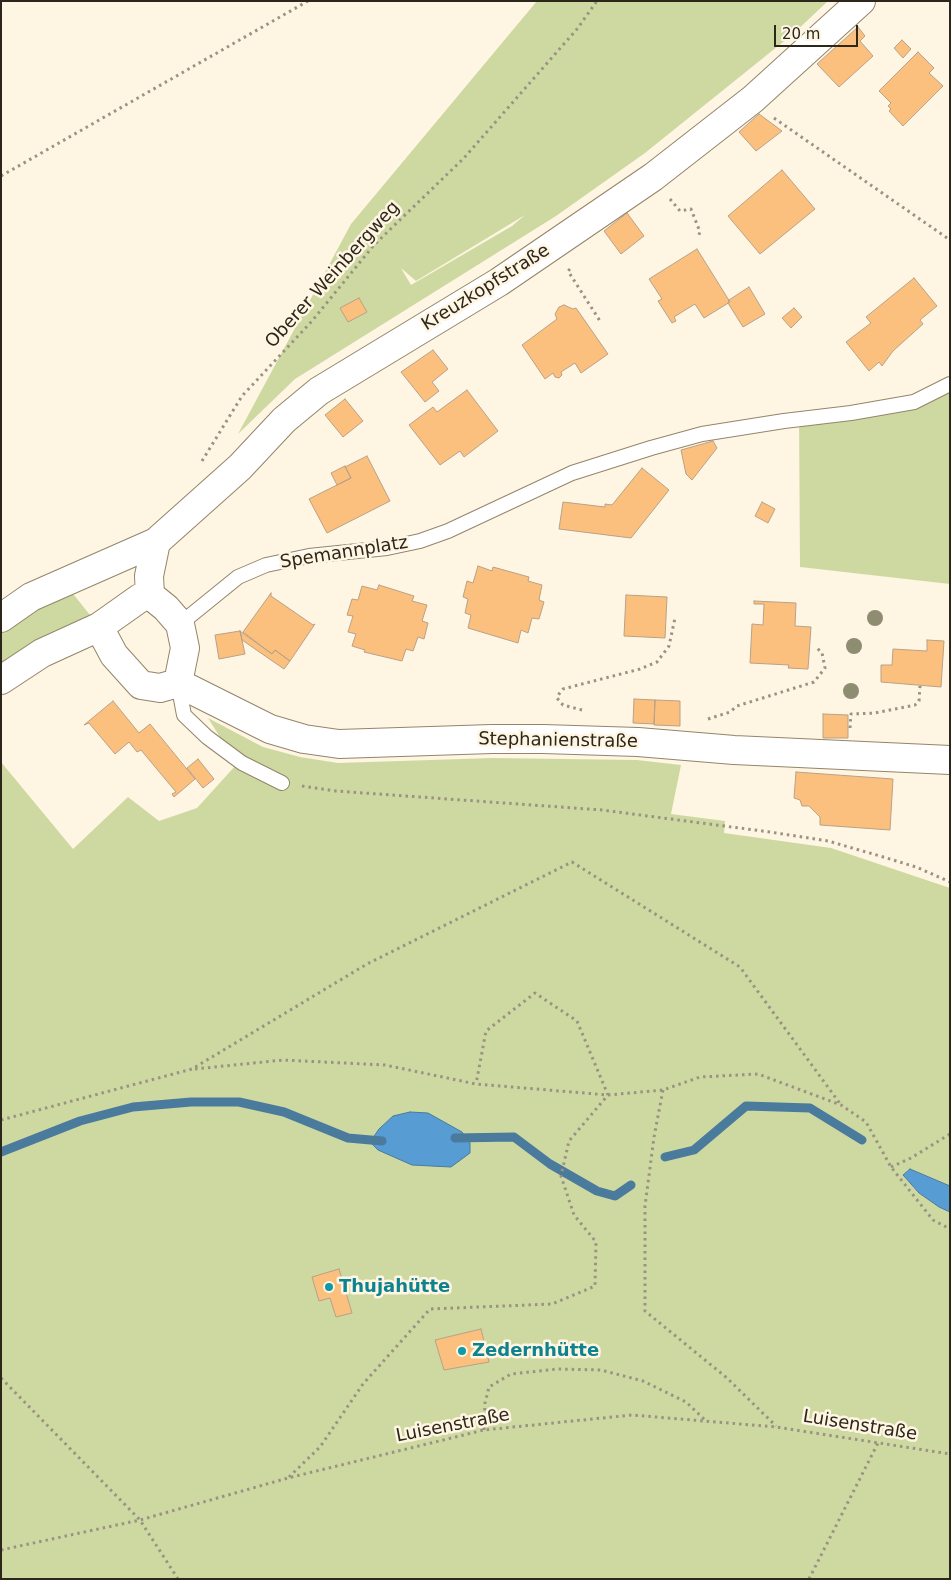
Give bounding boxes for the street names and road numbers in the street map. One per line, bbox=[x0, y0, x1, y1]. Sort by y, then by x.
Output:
street label: Oberer Weinbergweg bbox=[261, 197, 405, 353]
street label: Kreuzkopfstraße bbox=[418, 240, 554, 336]
street label: Spemannplatz bbox=[278, 532, 410, 574]
street label: Stephanienstraße bbox=[478, 729, 638, 753]
street label: Luisenstraße bbox=[394, 1404, 512, 1448]
street label: Luisenstraße bbox=[801, 1406, 919, 1446]

